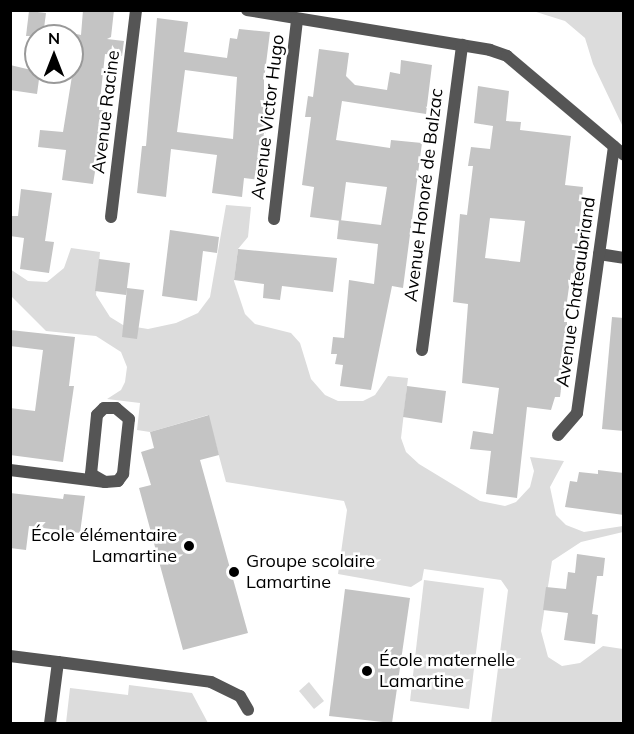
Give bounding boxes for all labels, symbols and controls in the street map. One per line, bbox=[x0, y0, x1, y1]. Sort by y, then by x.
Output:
north arrow bbox=[24, 24, 84, 84]
text: N bbox=[48, 28, 60, 48]
street label: Avenue Victor Hugo bbox=[247, 33, 289, 201]
street label: Avenue Racine bbox=[88, 49, 124, 175]
street label: Avenue Honoré de Balzac bbox=[400, 87, 448, 303]
street label: Avenue Chateaubriand bbox=[552, 195, 600, 389]
place label: École élémentaire Lamartine bbox=[31, 525, 177, 568]
marker: École élémentaire Lamartine bbox=[182, 539, 196, 553]
place label: Groupe scolaire Lamartine bbox=[246, 551, 375, 594]
marker: Groupe scolaire Lamartine bbox=[227, 565, 241, 579]
place label: École maternelle Lamartine bbox=[379, 650, 515, 692]
marker: École maternelle Lamartine bbox=[360, 664, 374, 678]

